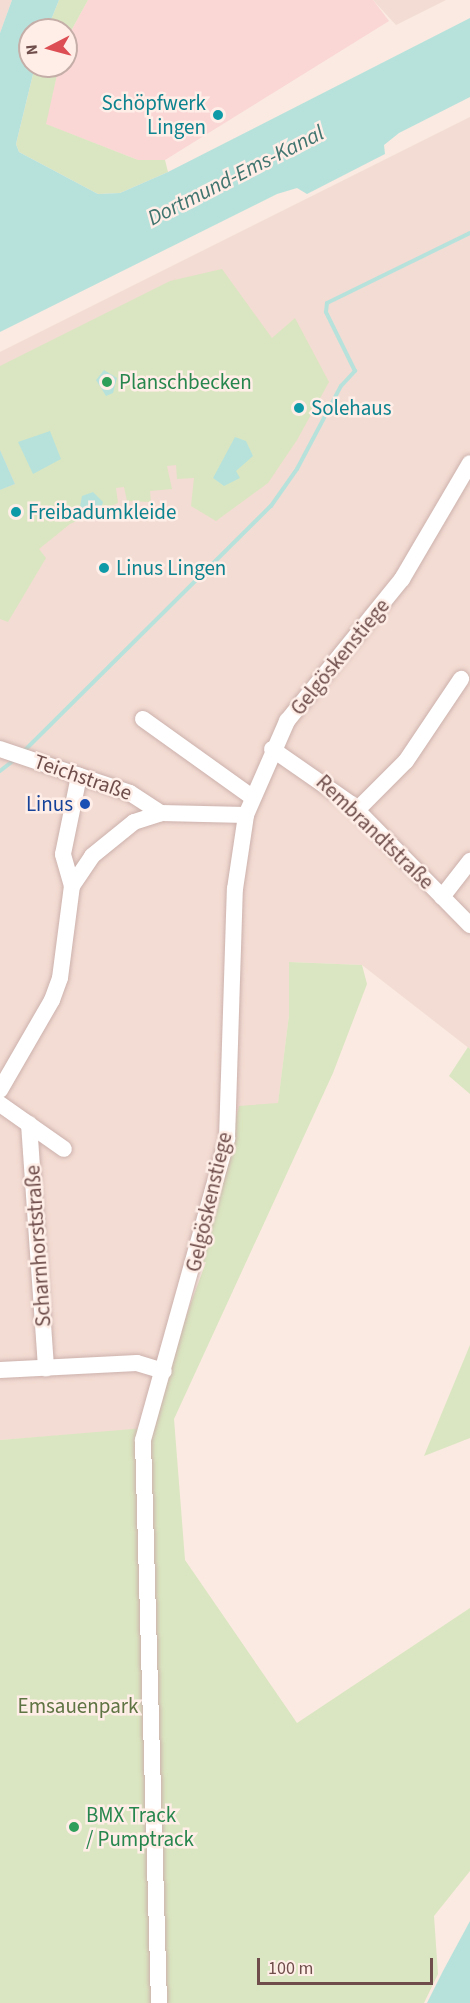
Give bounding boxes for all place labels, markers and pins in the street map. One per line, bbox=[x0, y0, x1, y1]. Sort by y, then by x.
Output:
place label: Schöpfwerk Lingen bbox=[102, 90, 206, 140]
marker: Schöpfwerk Lingen bbox=[211, 108, 225, 122]
place label: Planschbecken bbox=[119, 369, 252, 395]
marker: Planschbecken bbox=[100, 375, 114, 389]
place label: Solehaus bbox=[311, 395, 392, 421]
marker: Solehaus bbox=[292, 401, 306, 415]
place label: Freibadumkleide bbox=[28, 499, 176, 525]
marker: Freibadumkleide bbox=[9, 505, 23, 519]
place label: Linus Lingen bbox=[116, 555, 226, 581]
marker: Linus Lingen bbox=[97, 561, 111, 575]
place label: Linus bbox=[26, 791, 73, 817]
marker: Linus bbox=[78, 797, 92, 811]
place label: BMX Track / Pumptrack bbox=[86, 1802, 194, 1852]
marker: BMX Track / Pumptrack bbox=[67, 1820, 81, 1834]

